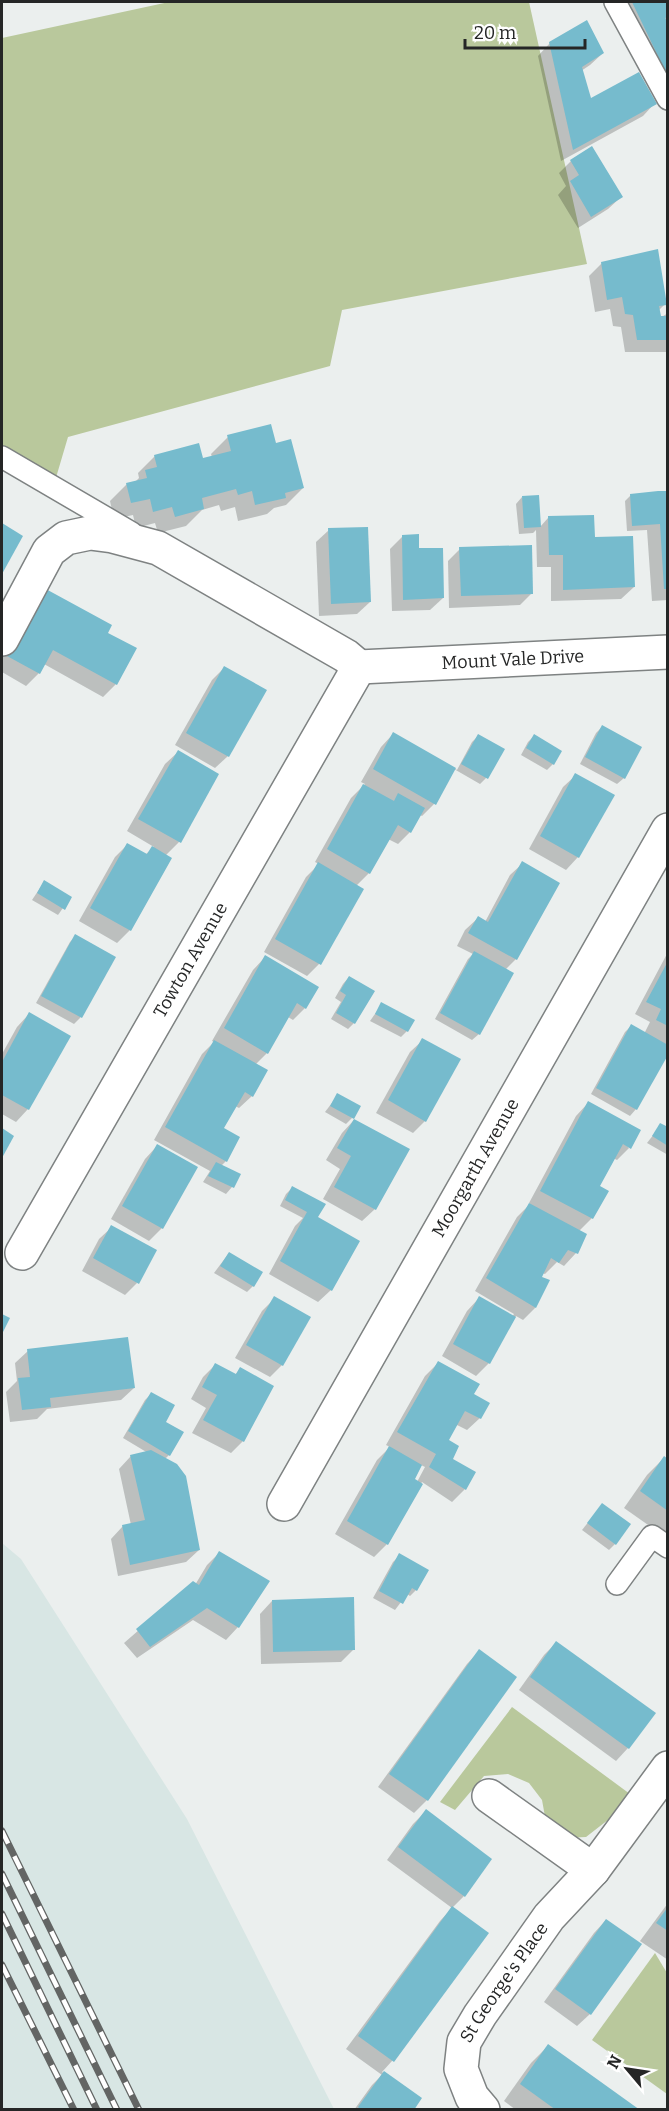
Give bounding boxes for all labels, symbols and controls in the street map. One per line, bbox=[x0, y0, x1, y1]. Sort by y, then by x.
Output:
scale bar bbox=[465, 12, 585, 50]
text: 20 m bbox=[474, 22, 516, 44]
street label: Mount Vale Drive bbox=[441, 645, 585, 674]
street label: Towton Avenue bbox=[149, 898, 232, 1022]
street label: Moorgarth Avenue bbox=[427, 1094, 524, 1241]
street label: St George's Place bbox=[455, 1918, 553, 2047]
north arrow bbox=[597, 2039, 657, 2099]
text: N bbox=[603, 2052, 626, 2072]

